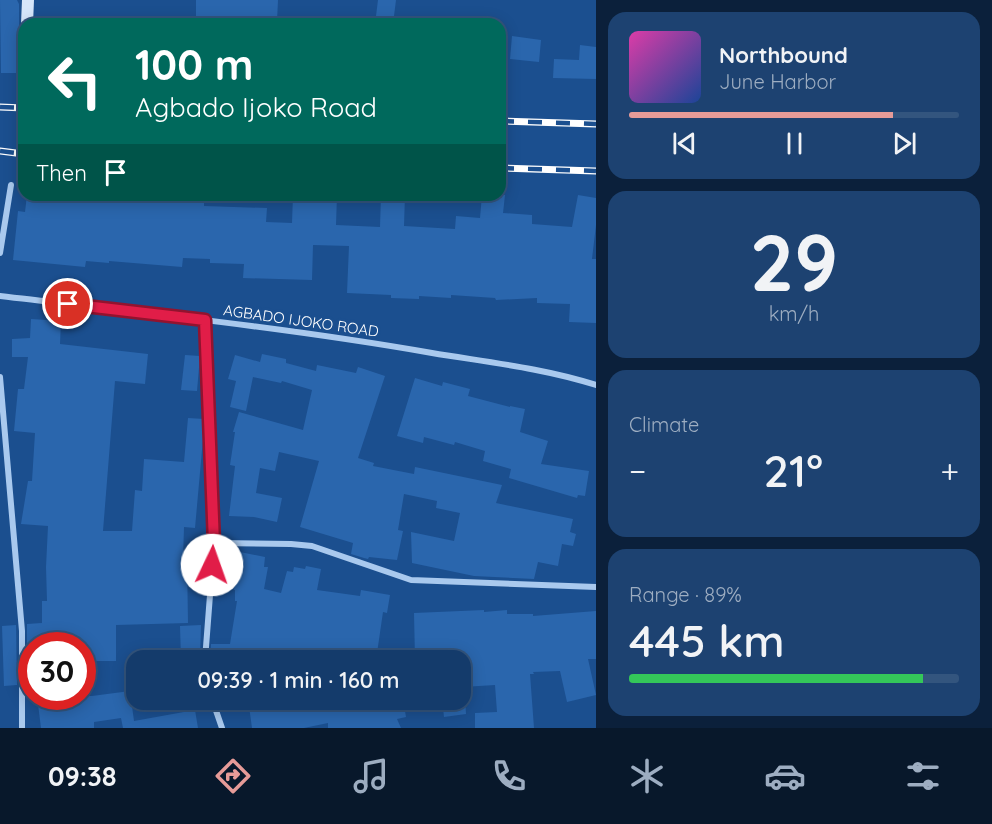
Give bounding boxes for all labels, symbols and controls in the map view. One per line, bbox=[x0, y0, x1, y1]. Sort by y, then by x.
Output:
text: 100 m bbox=[135, 38, 253, 91]
text: Northbound bbox=[719, 41, 848, 69]
icon: left bbox=[36, 42, 114, 120]
text: June Harbor bbox=[719, 69, 836, 94]
text: Agbado Ijoko Road bbox=[135, 90, 377, 124]
icon: previous bbox=[668, 127, 701, 160]
icon: pause bbox=[778, 127, 811, 160]
icon: next bbox=[888, 127, 921, 160]
icon: arrive bbox=[99, 156, 132, 189]
text: Then bbox=[36, 159, 87, 187]
text: 29 bbox=[750, 213, 838, 311]
pin bbox=[42, 278, 93, 329]
icon: arrive bbox=[51, 287, 84, 320]
street label: AGBADO IJOKO ROAD bbox=[222, 300, 380, 341]
text: km/h bbox=[769, 301, 819, 326]
text: Climate bbox=[629, 412, 699, 437]
text: 21° bbox=[764, 442, 823, 498]
text: − bbox=[629, 450, 646, 491]
text: + bbox=[940, 450, 959, 491]
position arrow bbox=[180, 533, 244, 597]
text: Range · 89% bbox=[629, 582, 742, 607]
text: 445 km bbox=[629, 612, 785, 668]
speed limit sign: 30 bbox=[18, 632, 96, 710]
text: 09:39 · 1 min · 160 m bbox=[197, 666, 400, 694]
icon: directions bbox=[212, 755, 254, 797]
icon: music bbox=[350, 755, 392, 797]
icon: phone bbox=[488, 755, 530, 797]
icon: climate bbox=[626, 755, 668, 797]
icon: car bbox=[764, 755, 806, 797]
icon: filters bbox=[902, 755, 944, 797]
text: 09:38 bbox=[48, 759, 117, 793]

